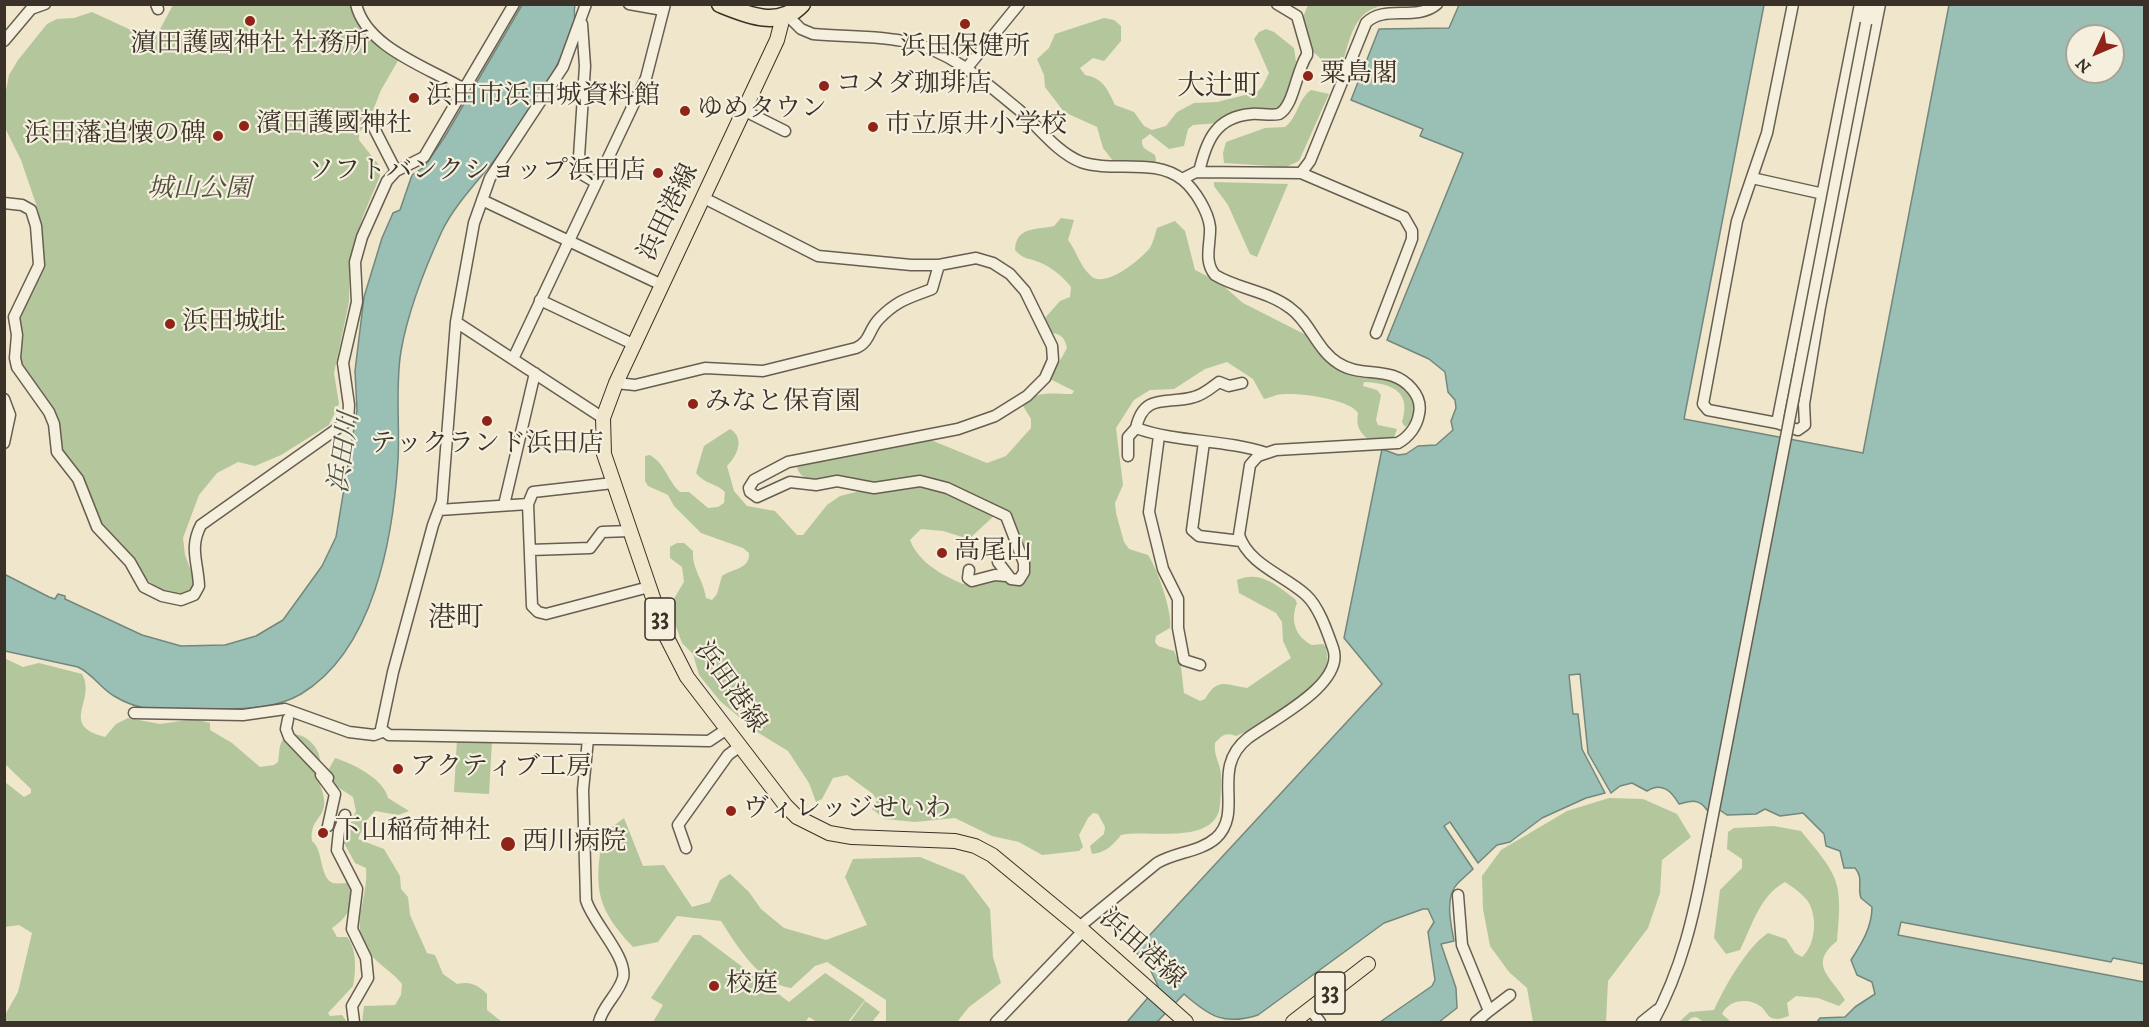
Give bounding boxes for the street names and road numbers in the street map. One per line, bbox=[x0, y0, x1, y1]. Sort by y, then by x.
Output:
street label: 浜田港線 bbox=[633, 159, 707, 267]
road number: 33 bbox=[645, 598, 675, 640]
street label: 浜田港線 bbox=[686, 636, 772, 740]
street label: 浜田港線 bbox=[1092, 904, 1190, 996]
road number: 33 bbox=[1315, 972, 1345, 1014]

